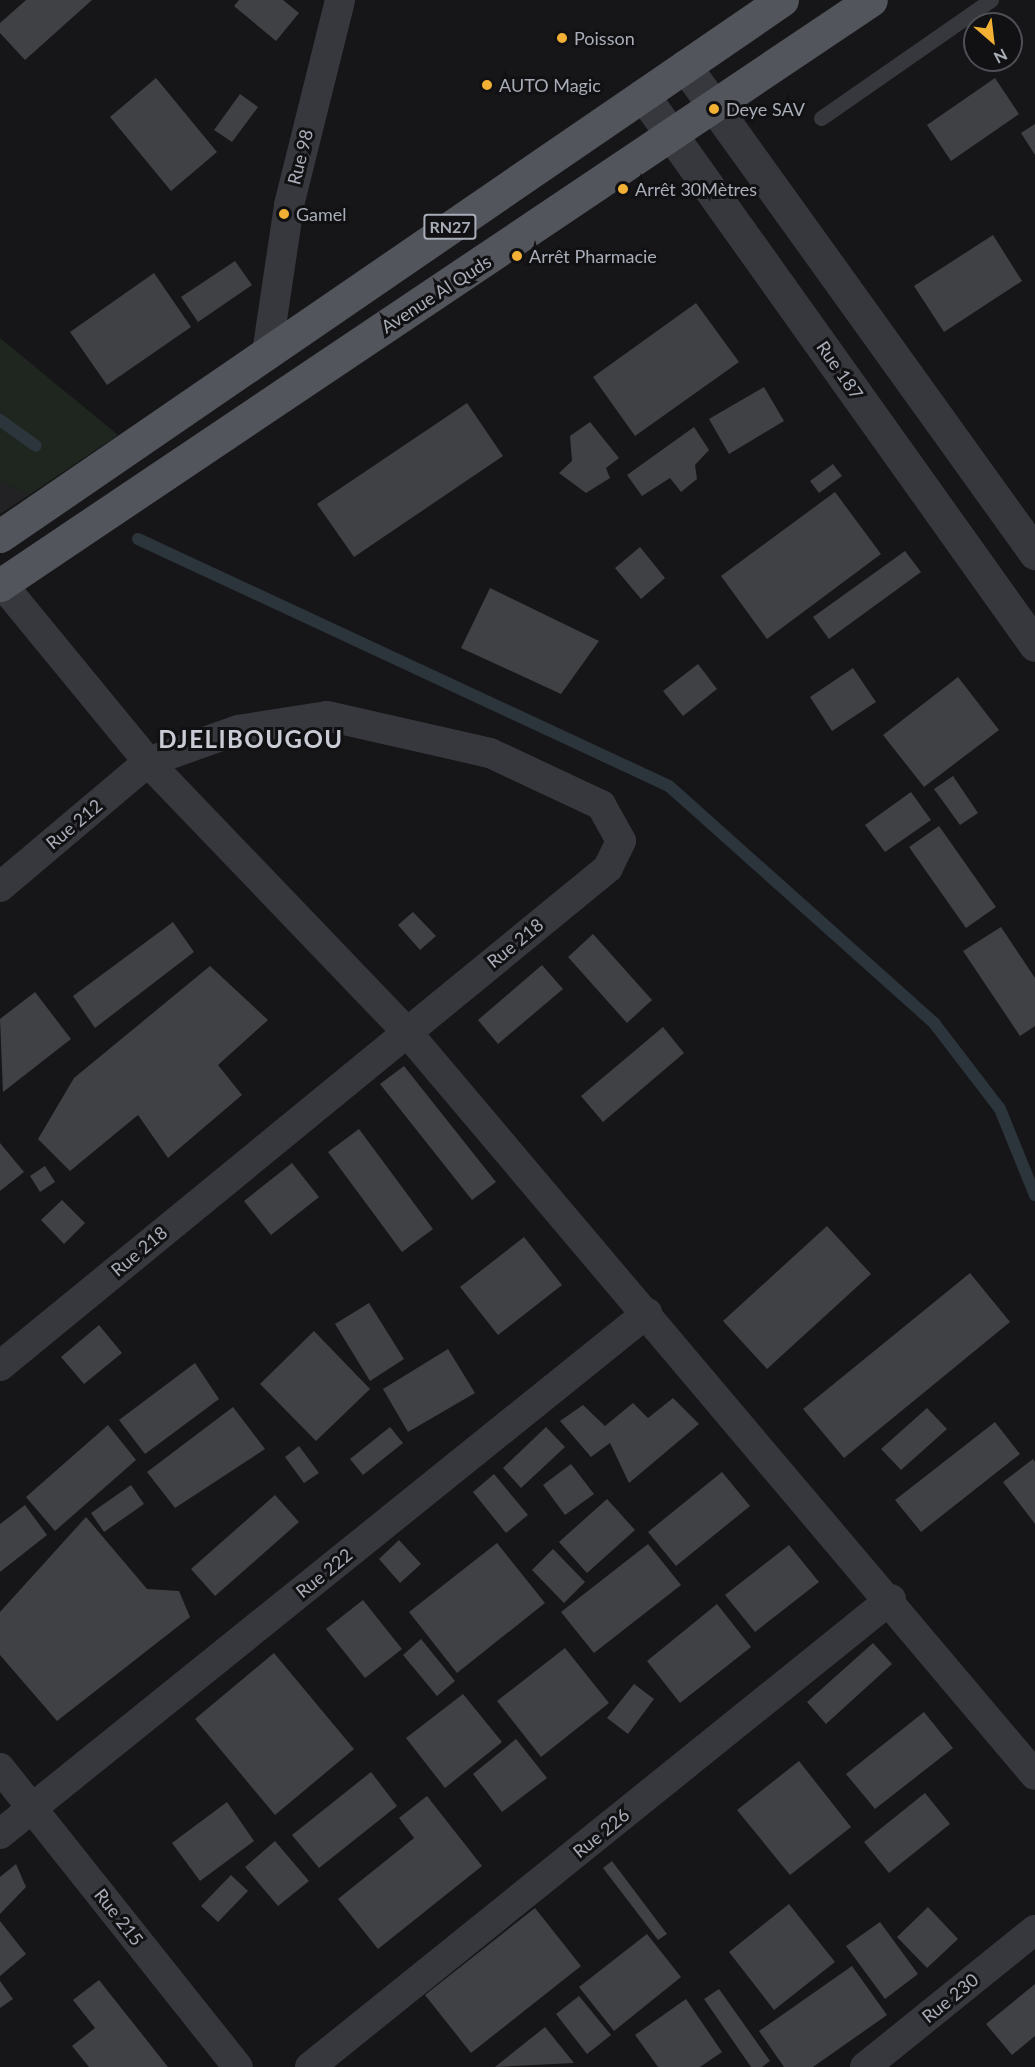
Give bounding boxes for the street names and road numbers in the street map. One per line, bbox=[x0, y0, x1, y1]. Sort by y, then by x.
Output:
street label: Rue 98 bbox=[283, 127, 317, 187]
road number: RN27 bbox=[423, 214, 477, 240]
street label: Avenue Al Quds bbox=[377, 250, 495, 338]
street label: Rue 187 bbox=[812, 337, 868, 403]
street label: Rue 212 bbox=[42, 794, 106, 854]
street label: Rue 218 bbox=[482, 914, 548, 972]
street label: Rue 218 bbox=[107, 1221, 171, 1281]
street label: Rue 222 bbox=[291, 1544, 357, 1602]
street label: Rue 226 bbox=[568, 1804, 634, 1862]
street label: Rue 215 bbox=[90, 1884, 148, 1950]
street label: Rue 230 bbox=[917, 1969, 983, 2027]

